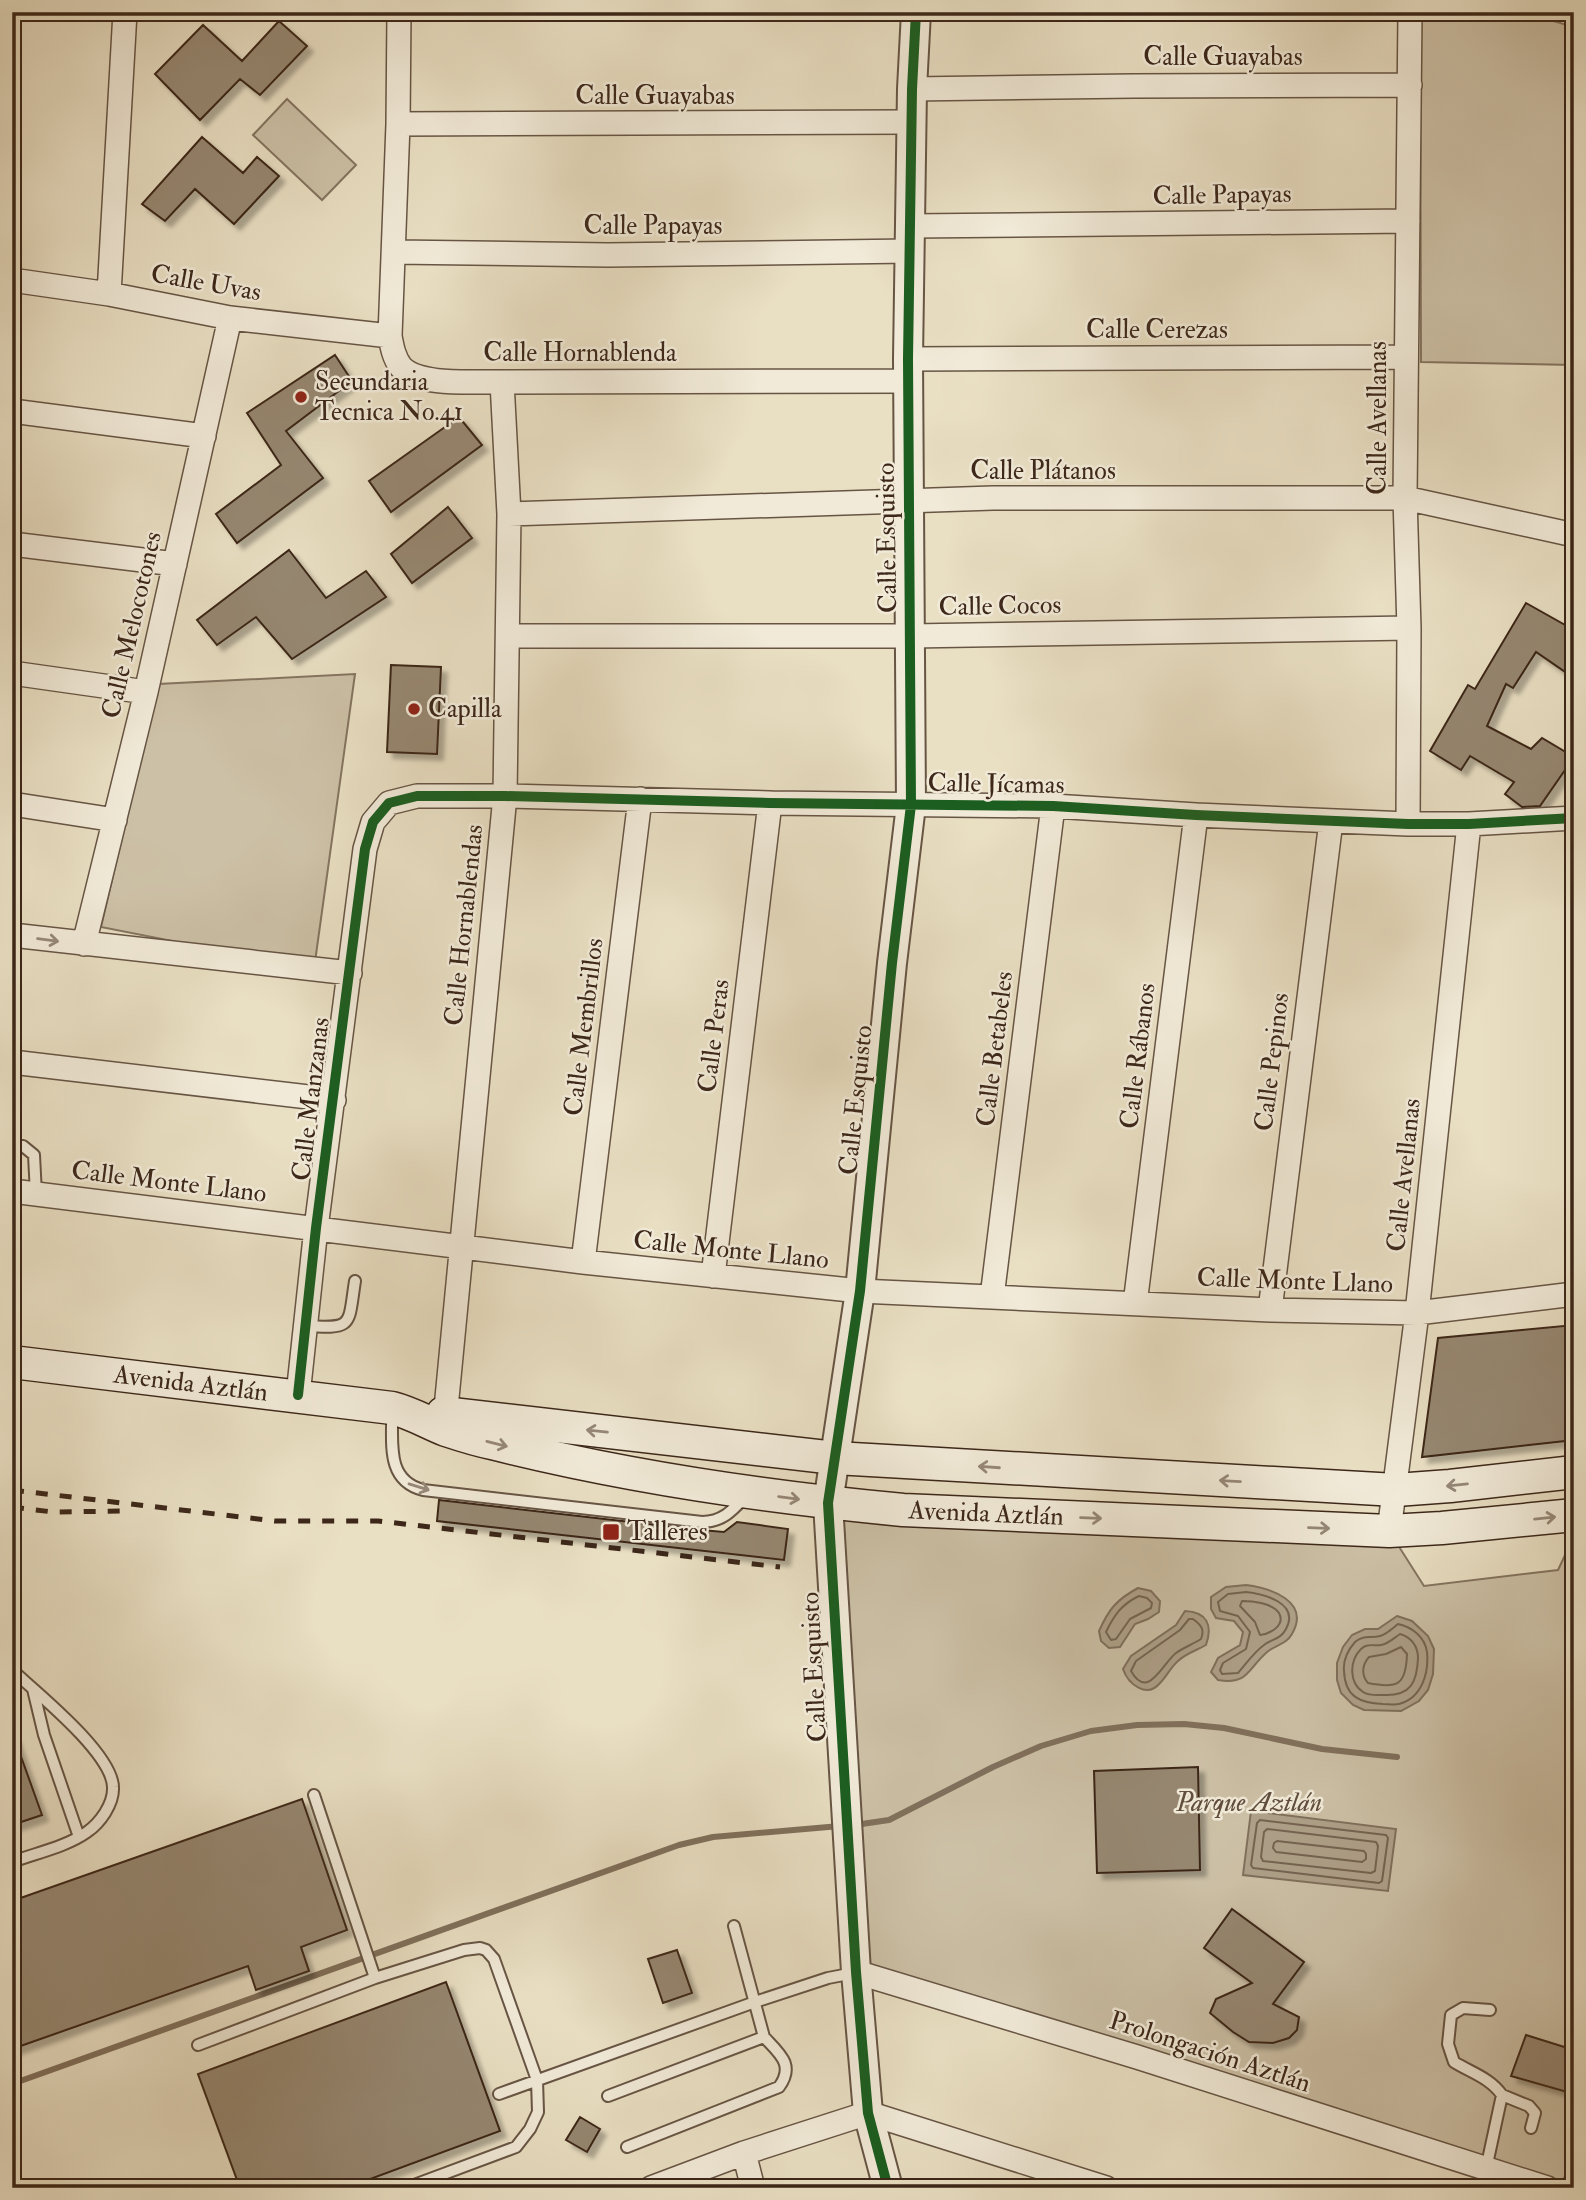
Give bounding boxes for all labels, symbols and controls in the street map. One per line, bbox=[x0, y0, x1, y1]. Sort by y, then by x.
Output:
street label: Calle Guayabas bbox=[1143, 41, 1303, 73]
street label: Calle Guayabas bbox=[575, 80, 735, 112]
street label: Calle Papayas bbox=[1152, 178, 1292, 213]
street label: Calle Papayas bbox=[584, 210, 723, 243]
street label: Calle Uvas bbox=[148, 258, 264, 308]
street label: Calle Cerezas bbox=[1086, 314, 1228, 346]
street label: Calle Hornablenda bbox=[483, 337, 677, 369]
street label: Calle Avellanas bbox=[1362, 341, 1394, 495]
place label: Secundaria Tecnica No.41 bbox=[315, 366, 463, 428]
marker: Secundaria Tecnica No.41 bbox=[293, 389, 309, 405]
street label: Calle Plátanos bbox=[970, 455, 1116, 487]
street label: Calle Esquisto bbox=[870, 462, 904, 614]
street label: Calle Melocotones bbox=[95, 528, 169, 722]
street label: Calle Cocos bbox=[938, 589, 1062, 623]
place label: Capilla bbox=[428, 693, 502, 726]
marker: Capilla bbox=[406, 701, 422, 717]
street label: Calle Jícamas bbox=[927, 767, 1065, 801]
street label: Calle Hornablendas bbox=[438, 823, 490, 1027]
one-way arrow bbox=[36, 933, 59, 946]
street label: Calle Membrillos bbox=[557, 936, 611, 1118]
street label: Calle Betabeles bbox=[970, 969, 1020, 1128]
street label: Calle Peras bbox=[691, 977, 737, 1094]
street label: Calle Rábanos bbox=[1113, 981, 1163, 1131]
street label: Calle Pepinos bbox=[1248, 991, 1297, 1133]
street label: Calle Manzanas bbox=[285, 1015, 337, 1183]
street label: Calle Esquisto bbox=[832, 1023, 880, 1177]
street label: Calle Avellanas bbox=[1380, 1097, 1428, 1253]
street label: Calle Monte Llano bbox=[70, 1154, 268, 1210]
street label: Calle Monte Llano bbox=[632, 1224, 830, 1276]
street label: Calle Monte Llano bbox=[1196, 1262, 1394, 1300]
street label: Avenida Aztlán bbox=[111, 1358, 270, 1409]
one-way arrow bbox=[586, 1424, 609, 1437]
one-way arrow bbox=[485, 1438, 507, 1451]
one-way arrow bbox=[977, 1461, 1000, 1474]
one-way arrow bbox=[1219, 1474, 1242, 1487]
one-way arrow bbox=[1446, 1479, 1469, 1492]
one-way arrow bbox=[407, 1482, 429, 1495]
one-way arrow bbox=[777, 1491, 799, 1504]
street label: Avenida Aztlán bbox=[907, 1494, 1064, 1533]
one-way arrow bbox=[1080, 1511, 1103, 1524]
one-way arrow bbox=[1534, 1512, 1556, 1525]
place label: Talleres bbox=[627, 1516, 708, 1548]
one-way arrow bbox=[1307, 1521, 1330, 1534]
marker: Talleres bbox=[601, 1522, 621, 1542]
street label: Calle Esquisto bbox=[794, 1591, 834, 1743]
park label: Parque Aztlán bbox=[1175, 1787, 1322, 1819]
street label: Prolongación Aztlán bbox=[1105, 2004, 1315, 2100]

